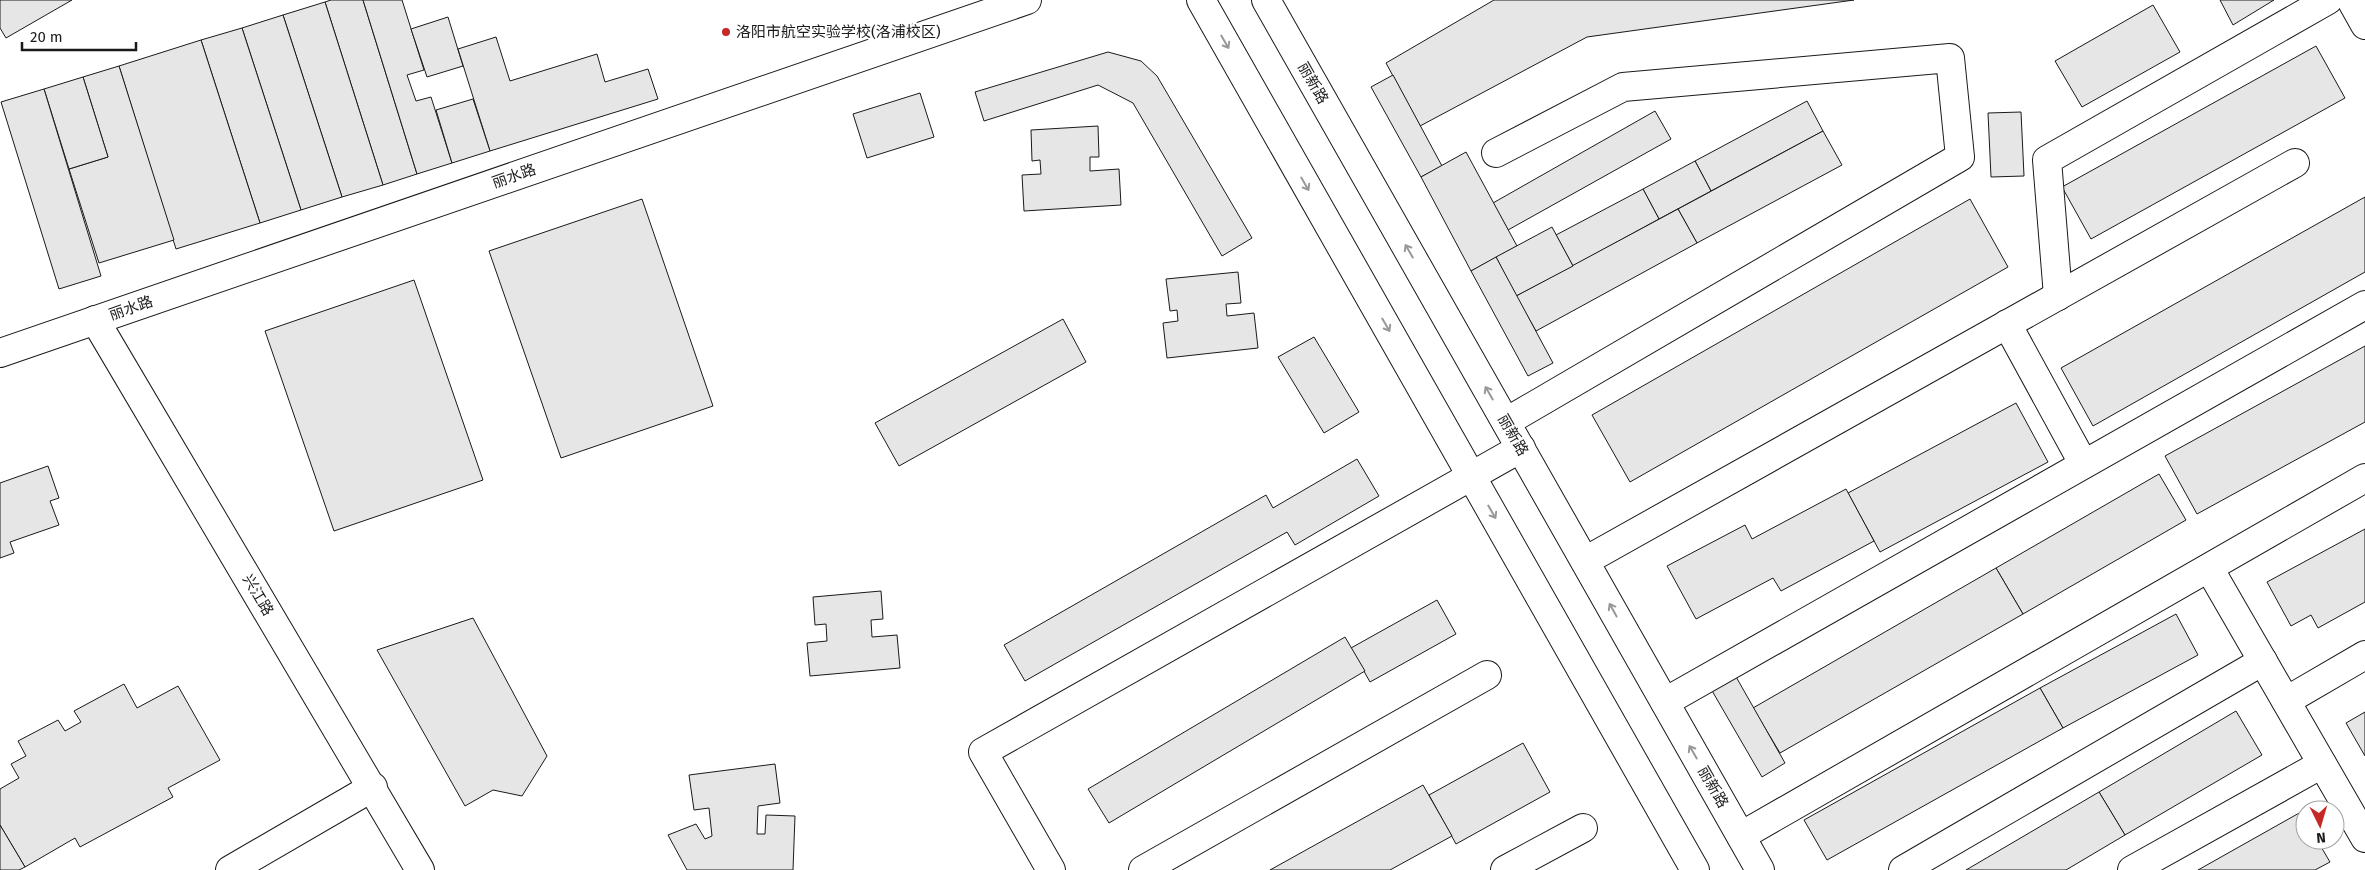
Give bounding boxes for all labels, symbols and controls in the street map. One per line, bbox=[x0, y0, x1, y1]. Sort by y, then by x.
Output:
scale bar bbox=[22, 20, 136, 52]
place label: 洛阳市航空实验学校(洛浦校区) bbox=[736, 23, 941, 41]
marker: 洛阳市航空实验学校(洛浦校区) bbox=[720, 26, 732, 38]
text: 20 m bbox=[30, 28, 63, 46]
one-way arrow bbox=[1220, 35, 1230, 50]
street label: 丽新路 bbox=[1294, 59, 1332, 107]
street label: 丽水路 bbox=[490, 160, 538, 192]
one-way arrow bbox=[1301, 176, 1311, 190]
one-way arrow bbox=[1404, 244, 1414, 259]
street label: 丽水路 bbox=[107, 292, 155, 324]
one-way arrow bbox=[1381, 317, 1391, 332]
one-way arrow bbox=[1484, 386, 1494, 400]
street label: 丽新路 bbox=[1494, 411, 1532, 459]
one-way arrow bbox=[1487, 504, 1497, 519]
street label: 兴江路 bbox=[239, 571, 277, 619]
one-way arrow bbox=[1607, 604, 1617, 618]
one-way arrow bbox=[1688, 744, 1698, 759]
street label: 丽新路 bbox=[1694, 763, 1732, 811]
north arrow bbox=[2295, 800, 2345, 850]
text: N bbox=[2316, 829, 2326, 846]

